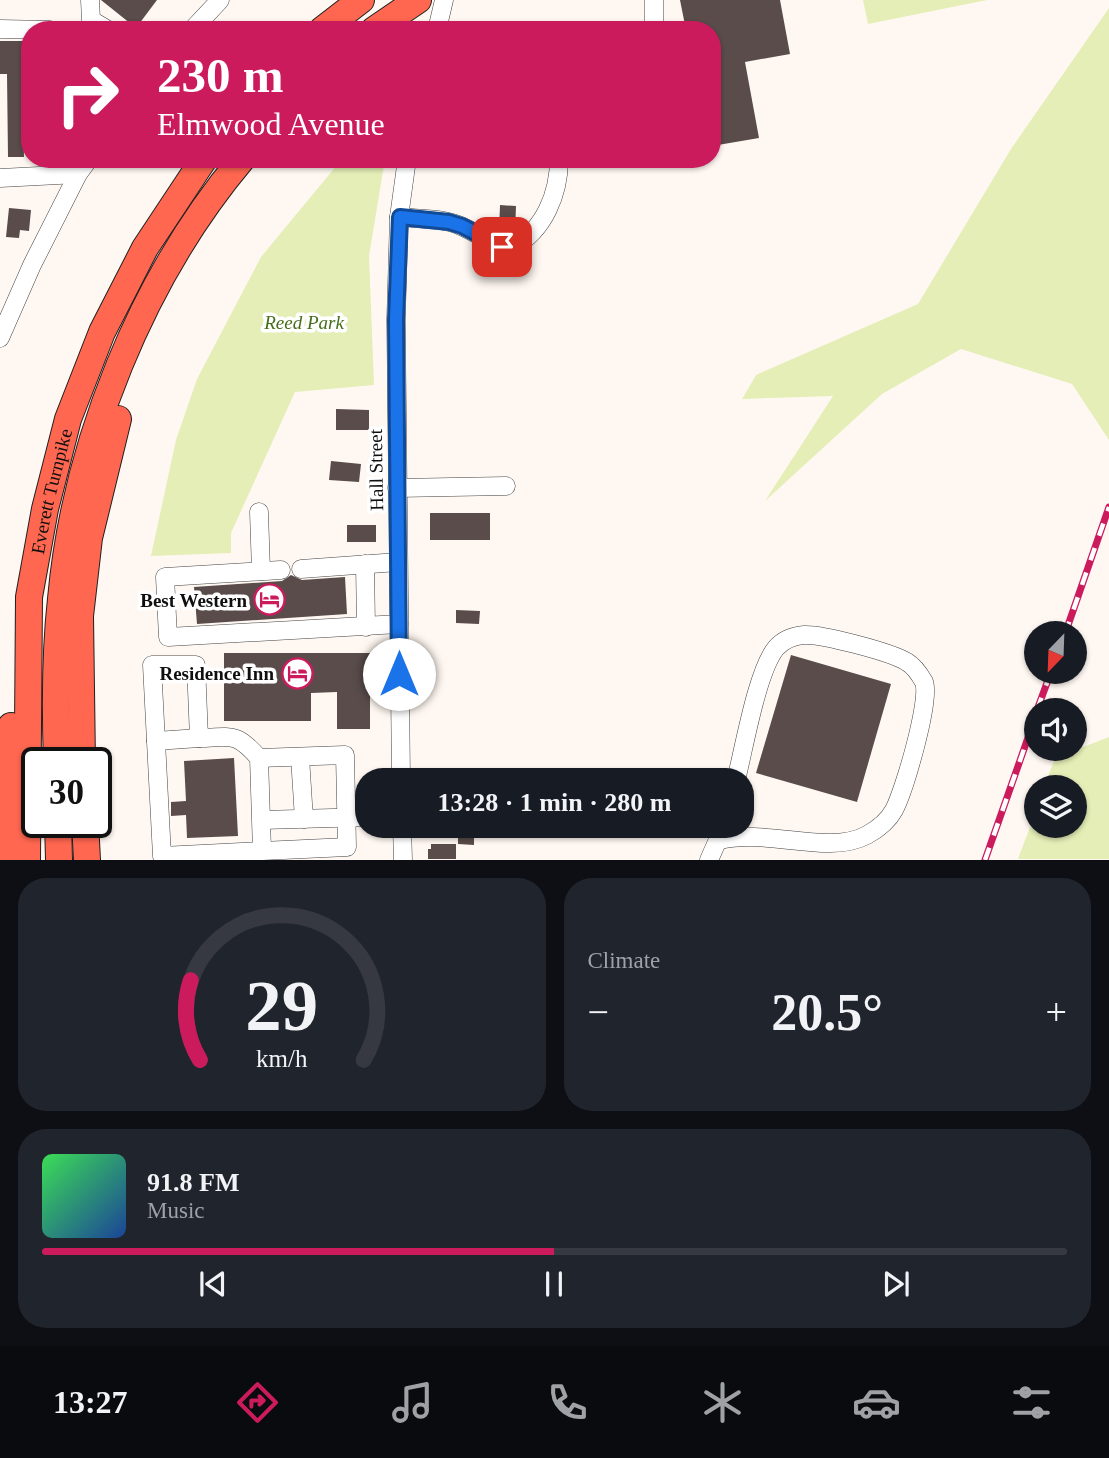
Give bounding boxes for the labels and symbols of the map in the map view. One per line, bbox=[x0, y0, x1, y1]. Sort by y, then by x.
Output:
pin bbox=[472, 217, 532, 277]
park label: Reed Park bbox=[263, 312, 344, 333]
street label: Everett Turnpike bbox=[27, 426, 76, 556]
street label: Hall Street bbox=[365, 428, 387, 511]
hotel icon: Best Western bbox=[253, 583, 287, 617]
place label: Best Western bbox=[140, 590, 247, 611]
north arrow bbox=[1024, 621, 1087, 684]
position arrow bbox=[362, 637, 436, 711]
hotel icon: Residence Inn bbox=[280, 656, 314, 690]
place label: Residence Inn bbox=[159, 663, 274, 684]
speed limit sign: 30 bbox=[21, 747, 112, 838]

